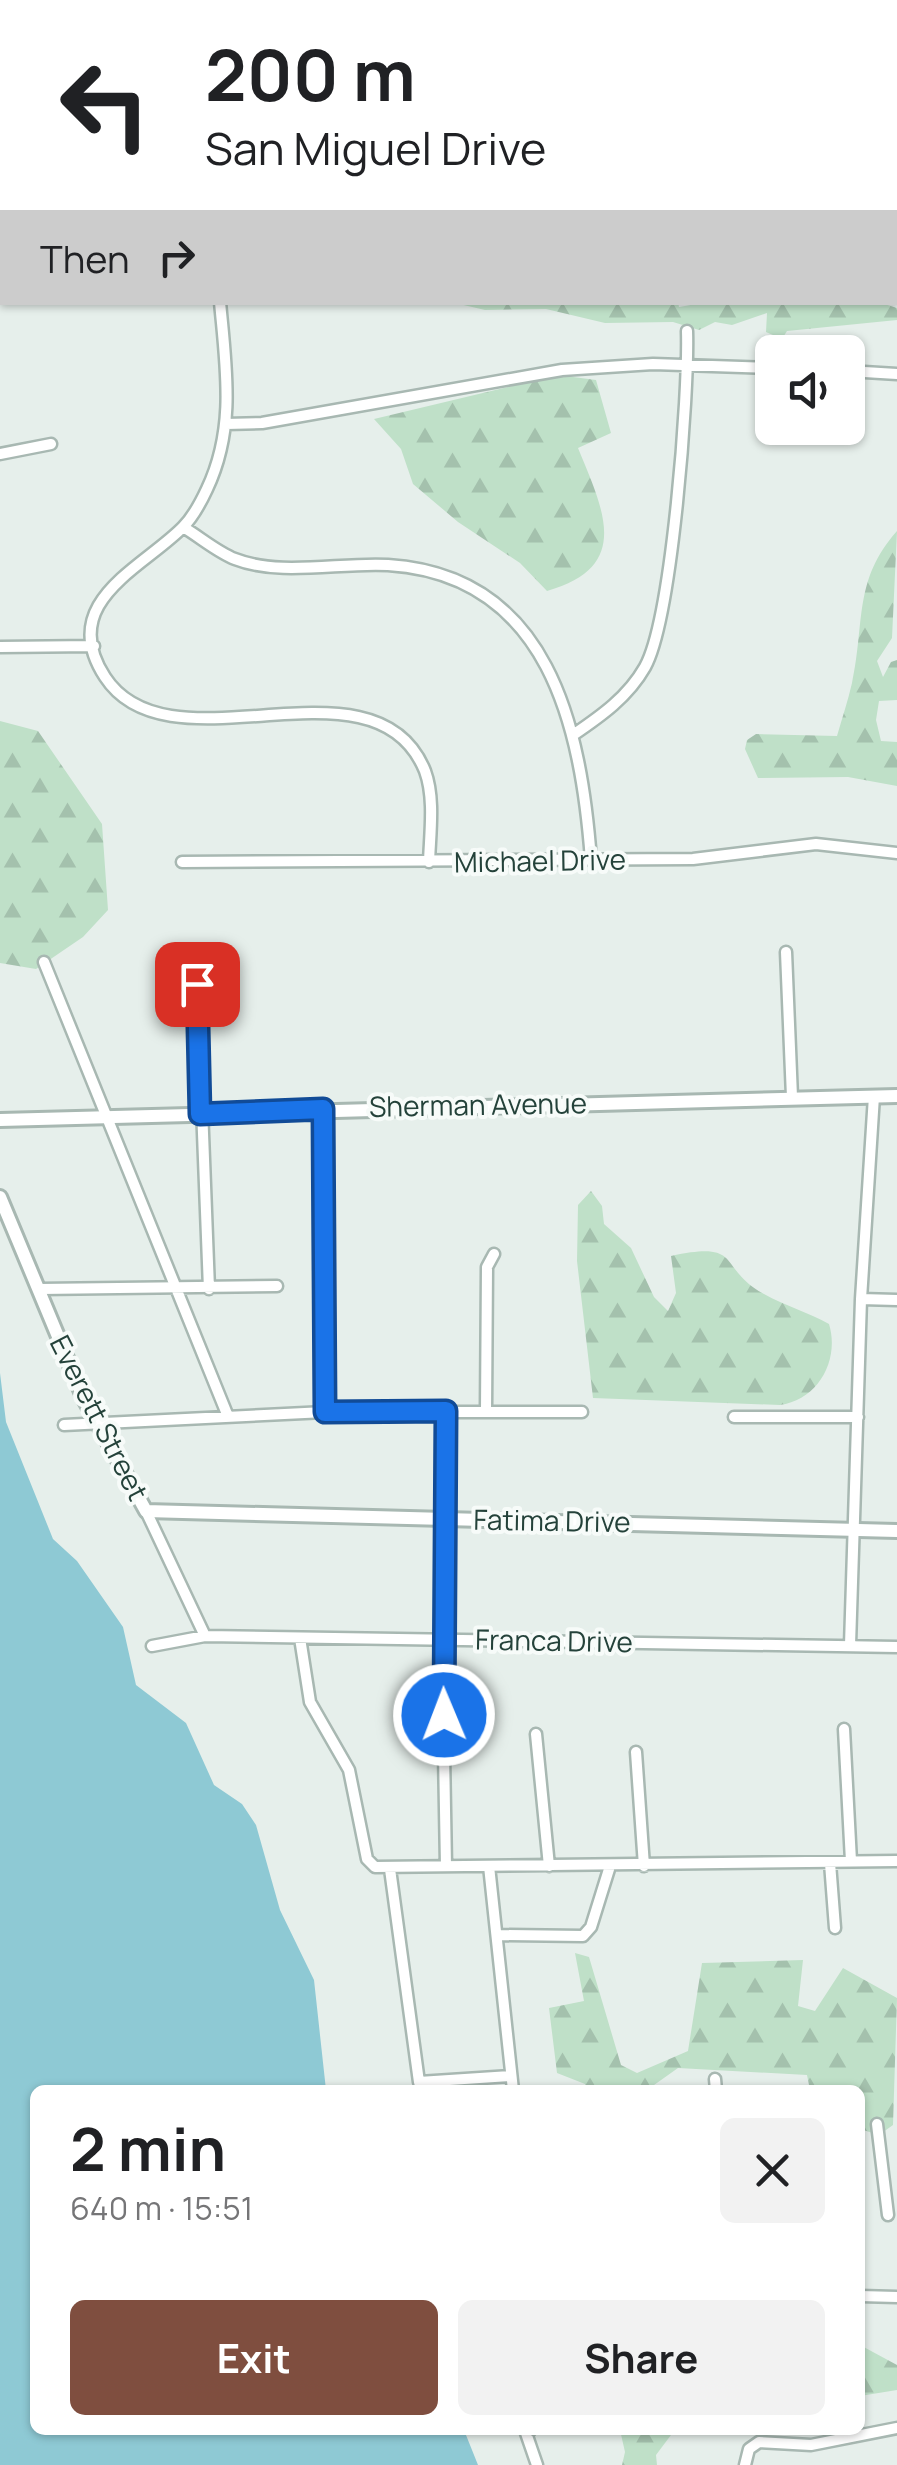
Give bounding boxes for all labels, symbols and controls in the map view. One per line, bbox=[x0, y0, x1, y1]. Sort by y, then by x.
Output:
text: 200 m bbox=[205, 26, 416, 122]
icon: left bbox=[40, 40, 170, 170]
text: San Miguel Drive bbox=[205, 117, 546, 179]
icon: right bbox=[149, 230, 204, 285]
text: Then bbox=[40, 232, 129, 284]
map controls bbox=[755, 335, 865, 445]
button: sound bbox=[755, 335, 865, 445]
street label: Michael Drive bbox=[454, 840, 626, 880]
pin bbox=[155, 942, 240, 1027]
icon: arrive bbox=[170, 957, 225, 1012]
street label: Sherman Avenue bbox=[369, 1083, 587, 1125]
street label: Everett Street bbox=[42, 1328, 158, 1507]
street label: Fatima Drive bbox=[473, 1500, 631, 1540]
street label: Franca Drive bbox=[475, 1620, 633, 1660]
position arrow bbox=[392, 1663, 496, 1767]
text: 2 min bbox=[70, 2107, 226, 2189]
button: close bbox=[720, 2118, 825, 2223]
text: 640 m · 15:51 bbox=[70, 2186, 253, 2230]
button: Exit bbox=[70, 2300, 438, 2415]
button: Share bbox=[458, 2300, 825, 2415]

